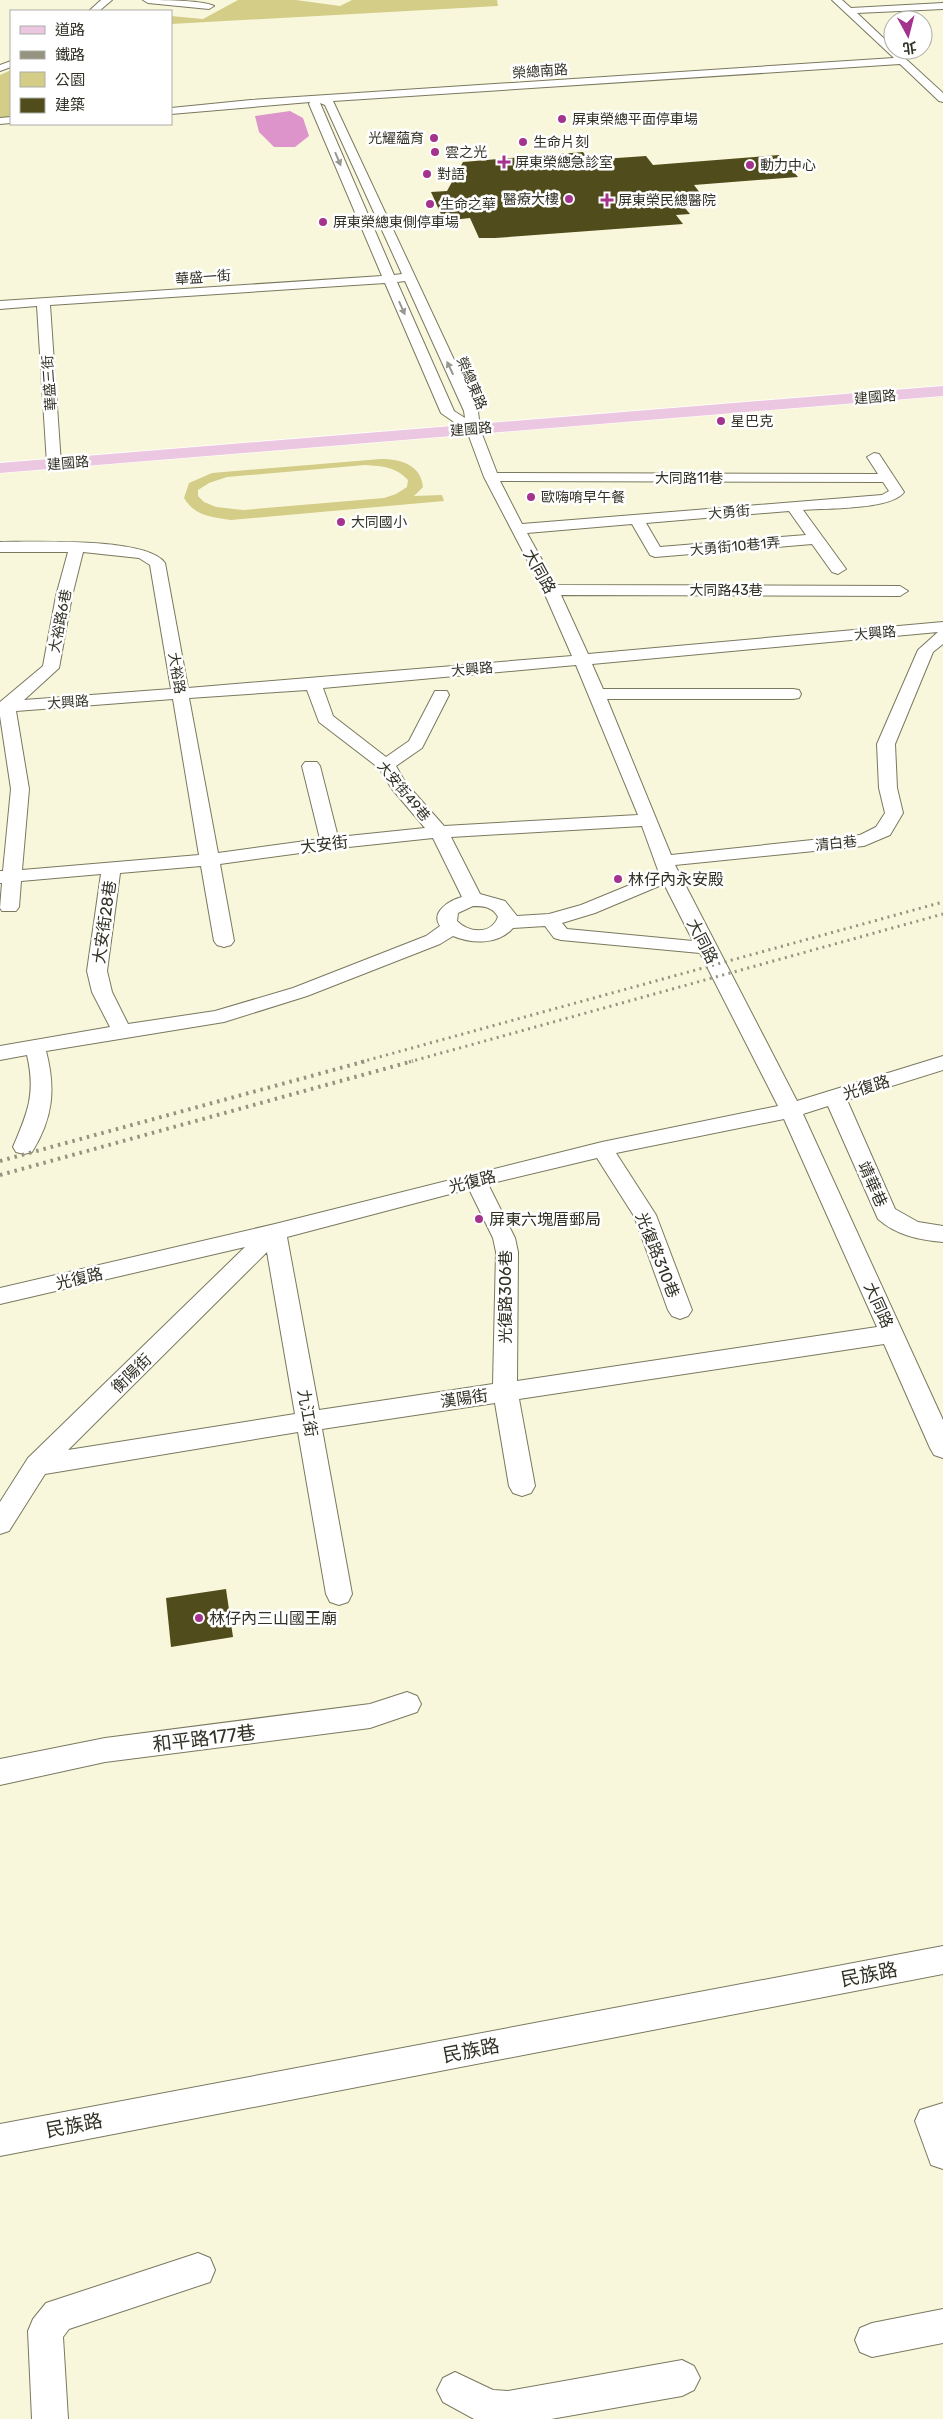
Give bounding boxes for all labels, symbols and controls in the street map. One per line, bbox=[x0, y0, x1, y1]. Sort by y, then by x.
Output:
legend bbox=[10, 10, 172, 125]
north arrow bbox=[883, 10, 933, 60]
text: 道路 bbox=[55, 21, 85, 39]
text: 北 bbox=[902, 38, 918, 57]
text: 鐵路 bbox=[55, 46, 85, 64]
street label: 榮總南路 bbox=[512, 61, 569, 82]
text: 公園 bbox=[55, 71, 85, 89]
text: 建築 bbox=[55, 96, 85, 114]
place label: 屏東榮總平面停車場 bbox=[572, 111, 698, 128]
marker: 屏東榮總平面停車場 bbox=[556, 113, 568, 125]
place label: 光耀蘊育 bbox=[368, 130, 424, 147]
marker: 光耀蘊育 bbox=[428, 132, 440, 144]
place label: 生命片刻 bbox=[533, 134, 589, 151]
marker: 生命片刻 bbox=[517, 136, 529, 148]
place label: 雲之光 bbox=[445, 144, 487, 161]
marker: 雲之光 bbox=[429, 146, 441, 158]
one-way arrow bbox=[334, 152, 342, 166]
place label: 屏東榮總急診室 bbox=[515, 154, 613, 171]
marker: 屏東榮總急診室 bbox=[497, 155, 511, 169]
place label: 動力中心 bbox=[760, 157, 816, 174]
marker: 動力中心 bbox=[744, 159, 756, 171]
place label: 對語 bbox=[437, 166, 465, 183]
marker: 對語 bbox=[421, 168, 433, 180]
place label: 醫療大樓 bbox=[503, 191, 559, 208]
place label: 屏東榮民總醫院 bbox=[618, 192, 716, 209]
marker: 醫療大樓 bbox=[563, 193, 575, 205]
marker: 屏東榮民總醫院 bbox=[600, 193, 614, 207]
place label: 生命之華 bbox=[440, 196, 496, 213]
marker: 生命之華 bbox=[424, 198, 436, 210]
place label: 屏東榮總東側停車場 bbox=[333, 214, 459, 231]
marker: 屏東榮總東側停車場 bbox=[317, 216, 329, 228]
street label: 華盛一街 bbox=[175, 267, 232, 288]
one-way arrow bbox=[399, 301, 407, 315]
street label: 華盛三街 bbox=[39, 354, 60, 411]
street label: 榮總東路 bbox=[453, 354, 490, 412]
one-way arrow bbox=[446, 361, 454, 375]
street label: 建國路 bbox=[853, 387, 897, 408]
place label: 星巴克 bbox=[731, 413, 773, 430]
marker: 星巴克 bbox=[715, 415, 727, 427]
street label: 建國路 bbox=[449, 419, 493, 440]
street label: 建國路 bbox=[46, 453, 90, 474]
street label: 大同路11巷 bbox=[655, 470, 723, 487]
place label: 歐嗨唷早午餐 bbox=[541, 489, 625, 506]
marker: 歐嗨唷早午餐 bbox=[525, 491, 537, 503]
street label: 大勇街 bbox=[707, 502, 751, 523]
place label: 大同國小 bbox=[351, 514, 407, 531]
marker: 大同國小 bbox=[335, 516, 347, 528]
street label: 大勇街10巷1弄 bbox=[689, 534, 781, 559]
street label: 大同路 bbox=[520, 546, 560, 597]
street label: 大同路43巷 bbox=[689, 582, 763, 599]
street label: 大裕路6巷 bbox=[46, 588, 75, 654]
street label: 大興路 bbox=[853, 623, 897, 644]
street label: 大裕路 bbox=[164, 651, 189, 695]
street label: 大興路 bbox=[450, 659, 494, 680]
street label: 大興路 bbox=[46, 693, 90, 712]
street label: 大安街49巷 bbox=[374, 758, 434, 825]
street label: 大安街 bbox=[299, 832, 349, 857]
street label: 清白巷 bbox=[814, 833, 858, 854]
place label: 林仔內永安殿 bbox=[628, 870, 724, 889]
marker: 林仔內永安殿 bbox=[612, 873, 624, 885]
street label: 大安街28巷 bbox=[89, 879, 120, 965]
street label: 大同路 bbox=[683, 916, 722, 967]
street label: 光復路 bbox=[840, 1071, 892, 1104]
street label: 靖華巷 bbox=[854, 1158, 891, 1210]
street label: 光復路 bbox=[447, 1166, 498, 1197]
place label: 屏東六塊厝郵局 bbox=[489, 1210, 601, 1229]
street label: 光復路310巷 bbox=[632, 1210, 683, 1301]
marker: 屏東六塊厝郵局 bbox=[473, 1213, 485, 1225]
street label: 光復路306巷 bbox=[496, 1250, 515, 1344]
street label: 光復路 bbox=[54, 1264, 105, 1293]
street label: 大同路 bbox=[860, 1279, 897, 1331]
street label: 衡陽街 bbox=[107, 1350, 155, 1397]
street label: 漢陽街 bbox=[439, 1386, 489, 1411]
street label: 九江街 bbox=[294, 1388, 321, 1438]
place label: 林仔內三山國王廟 bbox=[209, 1609, 337, 1628]
marker: 林仔內三山國王廟 bbox=[193, 1612, 205, 1624]
street label: 和平路177巷 bbox=[151, 1721, 257, 1756]
street label: 民族路 bbox=[839, 1958, 899, 1991]
street label: 民族路 bbox=[441, 2034, 501, 2067]
street label: 民族路 bbox=[44, 2109, 104, 2142]

